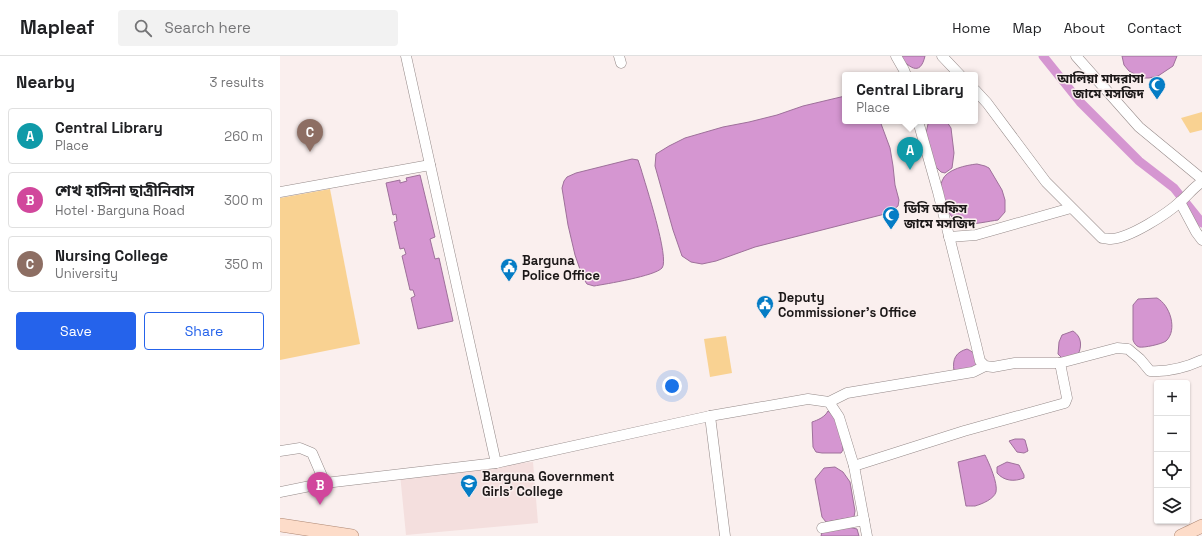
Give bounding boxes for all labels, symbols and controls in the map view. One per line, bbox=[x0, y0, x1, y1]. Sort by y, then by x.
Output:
search box bbox=[118, 10, 398, 46]
text: Mapleaf bbox=[20, 15, 94, 40]
icon: search bbox=[132, 17, 154, 39]
text: Search here bbox=[164, 18, 251, 37]
text: Home bbox=[952, 19, 990, 37]
text: Map bbox=[1012, 19, 1042, 37]
text: About bbox=[1064, 19, 1105, 37]
text: Contact bbox=[1127, 19, 1182, 37]
place label: আলিয়া মাদরাসা জামে মসজিদ bbox=[1056, 70, 1145, 102]
text: Nearby bbox=[16, 71, 75, 93]
popup bbox=[842, 72, 978, 124]
text: 3 results bbox=[210, 74, 264, 91]
mosque icon: আলিয়া মাদরাসা জামে মসজিদ bbox=[1147, 75, 1167, 100]
text: Central Library bbox=[856, 80, 964, 99]
text: Place bbox=[856, 99, 890, 116]
text: Central Library bbox=[55, 118, 163, 137]
pin: C bbox=[297, 119, 323, 152]
text: A bbox=[26, 128, 34, 145]
text: 260 m bbox=[224, 128, 263, 145]
text: Place bbox=[55, 137, 89, 154]
pin: A bbox=[897, 137, 923, 170]
text: শেখ হাসিনা ছাত্রীনিবাস bbox=[55, 181, 194, 200]
text: B bbox=[26, 192, 34, 209]
text: 300 m bbox=[224, 192, 263, 209]
place label: ডিসি অফিস জামে মসজিদ bbox=[903, 200, 976, 232]
text: Hotel · Barguna Road bbox=[55, 202, 185, 219]
mosque icon: ডিসি অফিস জামে মসজিদ bbox=[881, 205, 901, 230]
text: Nursing College bbox=[55, 246, 168, 265]
place label: Barguna Police Office bbox=[522, 252, 600, 284]
text: C bbox=[26, 256, 34, 273]
text: 350 m bbox=[225, 256, 263, 273]
public building icon: Barguna Police Office bbox=[499, 257, 519, 282]
text: University bbox=[55, 265, 118, 282]
place label: Deputy Commissioner's Office bbox=[778, 289, 916, 321]
public building icon: Deputy Commissioner's Office bbox=[755, 294, 775, 319]
button: Save bbox=[16, 312, 136, 350]
button: Share bbox=[144, 312, 264, 350]
your location bbox=[662, 376, 682, 396]
map controls bbox=[1154, 380, 1190, 524]
button: + bbox=[1154, 380, 1190, 416]
button: − bbox=[1154, 416, 1190, 452]
button: locate bbox=[1154, 452, 1190, 488]
place label: Barguna Government Girls' College bbox=[482, 468, 615, 500]
pin: B bbox=[307, 472, 333, 505]
school or university icon: Barguna Government Girls' College bbox=[459, 473, 479, 498]
button: layers bbox=[1154, 488, 1190, 524]

